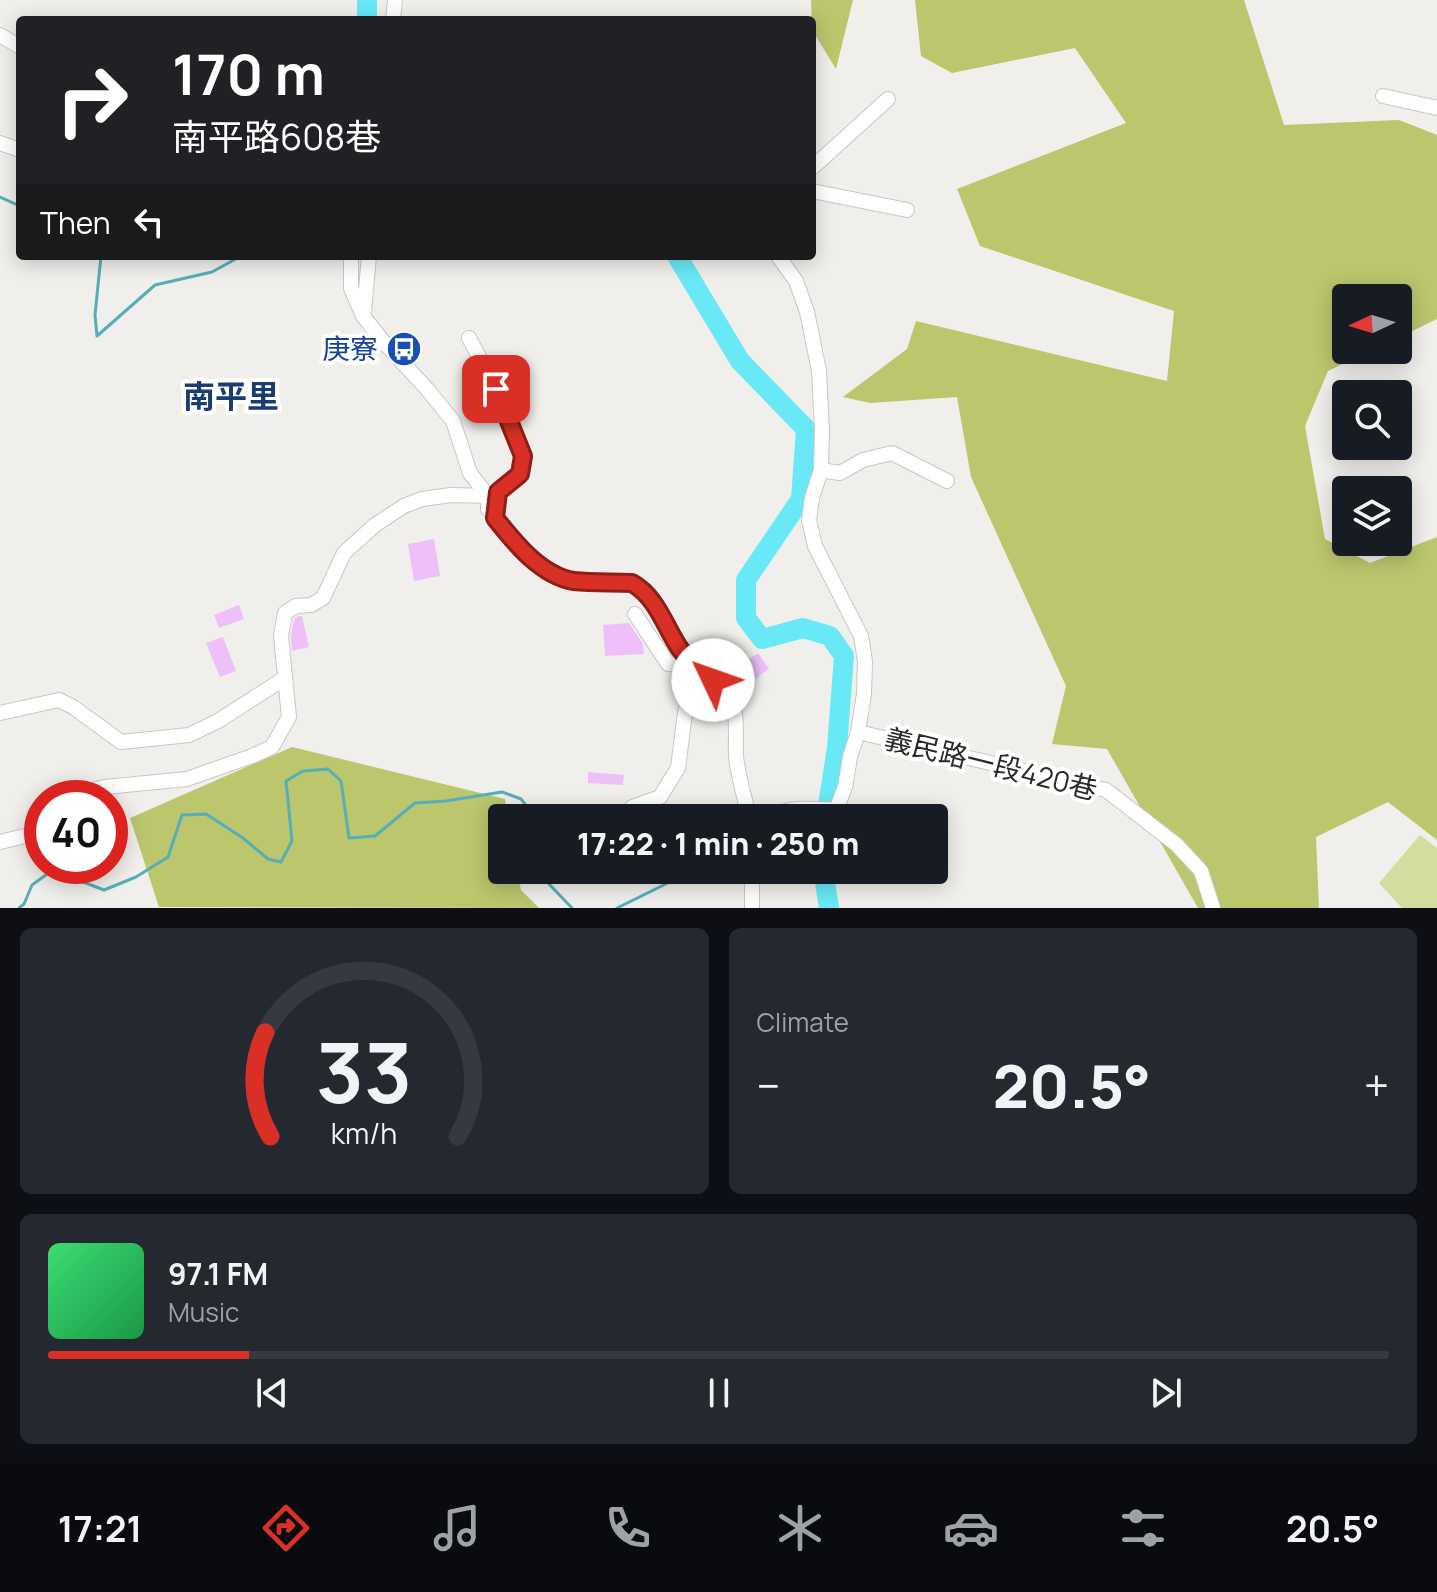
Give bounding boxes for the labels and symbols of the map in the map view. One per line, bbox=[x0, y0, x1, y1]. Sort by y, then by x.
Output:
north arrow bbox=[1332, 284, 1412, 364]
place label: 庚寮 bbox=[322, 329, 378, 367]
bus stop icon: 庚寮 bbox=[385, 330, 423, 368]
pin bbox=[462, 355, 530, 423]
district label: 南平里 bbox=[183, 374, 279, 418]
position arrow bbox=[671, 638, 755, 722]
street label: 義民路一段420巷 bbox=[881, 718, 1101, 808]
speed limit sign: 40 bbox=[24, 780, 128, 884]

